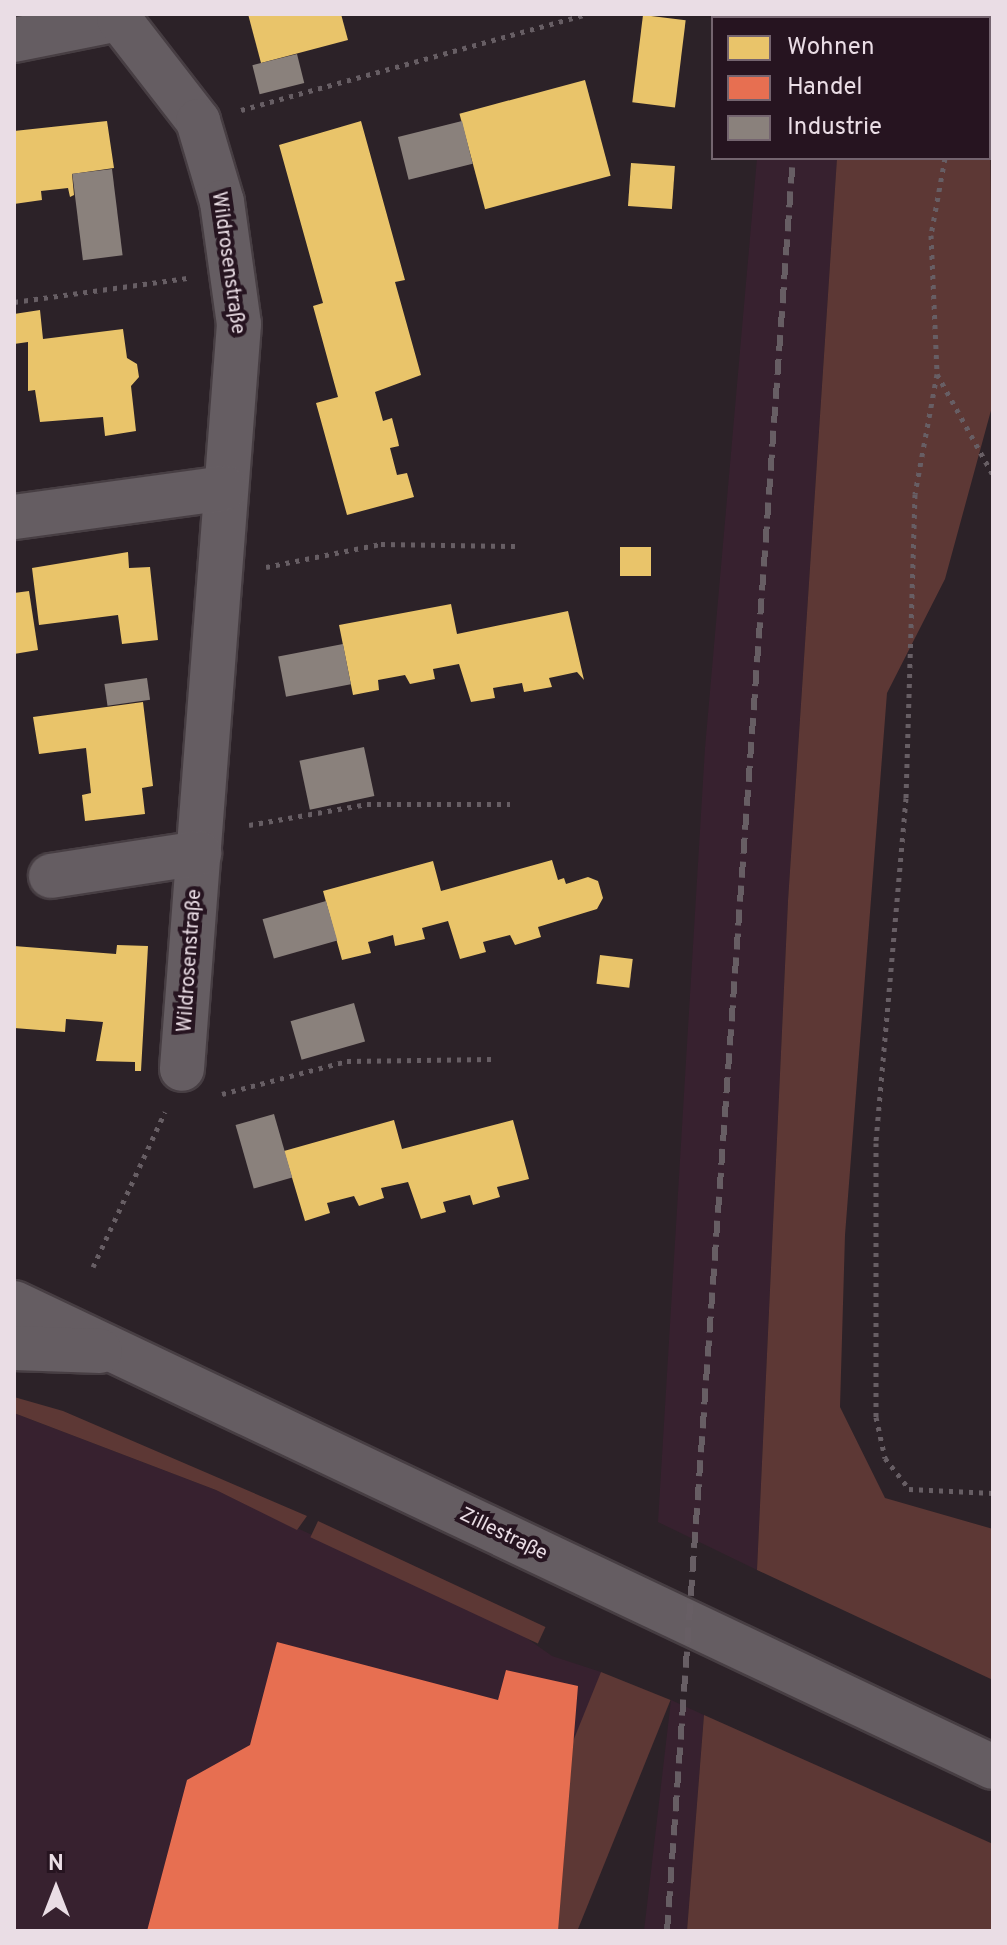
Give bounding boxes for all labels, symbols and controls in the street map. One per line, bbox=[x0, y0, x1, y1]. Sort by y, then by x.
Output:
legend bbox=[711, 16, 991, 160]
text: Wohnen bbox=[787, 33, 874, 63]
text: Handel bbox=[787, 73, 863, 103]
text: Industrie bbox=[787, 113, 882, 143]
street label: Wildrosenstraße bbox=[205, 190, 249, 336]
street label: Wildrosenstraße bbox=[174, 889, 208, 1033]
street label: Zillestraße bbox=[455, 1503, 551, 1567]
north arrow bbox=[16, 1849, 96, 1929]
text: N bbox=[48, 1851, 64, 1878]

